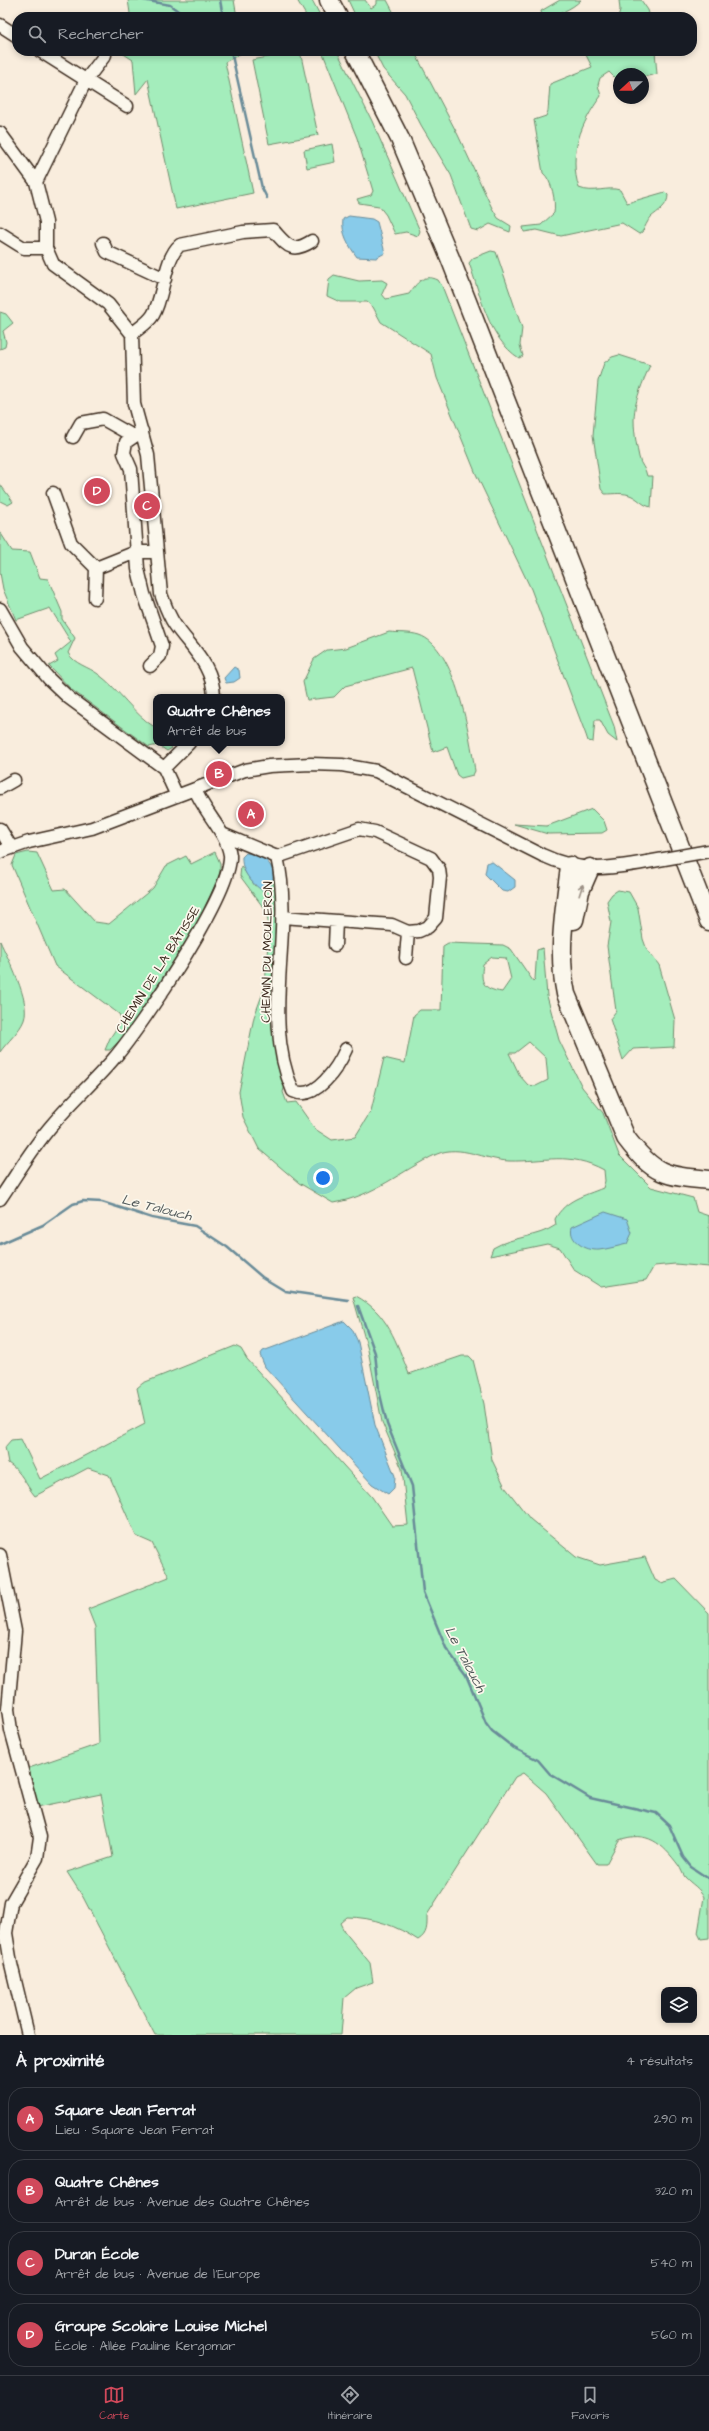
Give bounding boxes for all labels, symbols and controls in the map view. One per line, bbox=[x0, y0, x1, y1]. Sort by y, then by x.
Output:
search box bbox=[12, 12, 697, 56]
icon: search bbox=[26, 23, 48, 45]
text: Rechercher bbox=[58, 24, 143, 45]
north arrow bbox=[613, 68, 649, 104]
pin: D bbox=[84, 476, 110, 506]
pin: C bbox=[134, 491, 160, 521]
popup bbox=[153, 694, 285, 746]
text: Quatre Chênes bbox=[167, 701, 271, 722]
text: Arrêt de bus bbox=[167, 722, 247, 740]
pin: B bbox=[206, 759, 232, 789]
pin: A bbox=[238, 799, 264, 829]
street label: CHEMIN DU MOULERON bbox=[257, 881, 277, 1023]
one-way arrow bbox=[578, 884, 585, 897]
street label: CHEMIN DE LA BÂTISSE bbox=[111, 902, 205, 1037]
your location bbox=[313, 1168, 333, 1188]
water label: Le Talouch bbox=[120, 1190, 195, 1227]
water label: Le Talouch bbox=[439, 1623, 491, 1697]
map controls bbox=[661, 1987, 697, 2023]
button: layers bbox=[661, 1987, 697, 2023]
text: À proximité bbox=[16, 2049, 105, 2073]
text: 4 résultats bbox=[626, 2052, 693, 2070]
text: Square Jean Ferrat bbox=[55, 2100, 196, 2121]
text: A bbox=[26, 2110, 34, 2128]
text: 290 m bbox=[654, 2110, 692, 2128]
text: Lieu · Square Jean Ferrat bbox=[55, 2121, 214, 2139]
text: Quatre Chênes bbox=[55, 2172, 159, 2193]
text: B bbox=[25, 2182, 35, 2200]
text: 320 m bbox=[654, 2182, 692, 2200]
text: Arrêt de bus · Avenue des Quatre Chênes bbox=[55, 2193, 310, 2211]
text: Duran École bbox=[55, 2244, 139, 2265]
text: C bbox=[25, 2254, 35, 2272]
text: 540 m bbox=[650, 2254, 692, 2272]
text: Arrêt de bus · Avenue de l'Europe bbox=[55, 2265, 260, 2283]
text: Groupe Scolaire Louise Michel bbox=[55, 2316, 267, 2337]
text: D bbox=[26, 2326, 34, 2344]
text: 560 m bbox=[651, 2326, 692, 2344]
text: École · Allée Pauline Kergomar bbox=[55, 2337, 236, 2355]
tab: Carte bbox=[99, 2384, 129, 2423]
tab: Itinéraire bbox=[328, 2384, 373, 2423]
tab: Favoris bbox=[571, 2384, 610, 2423]

